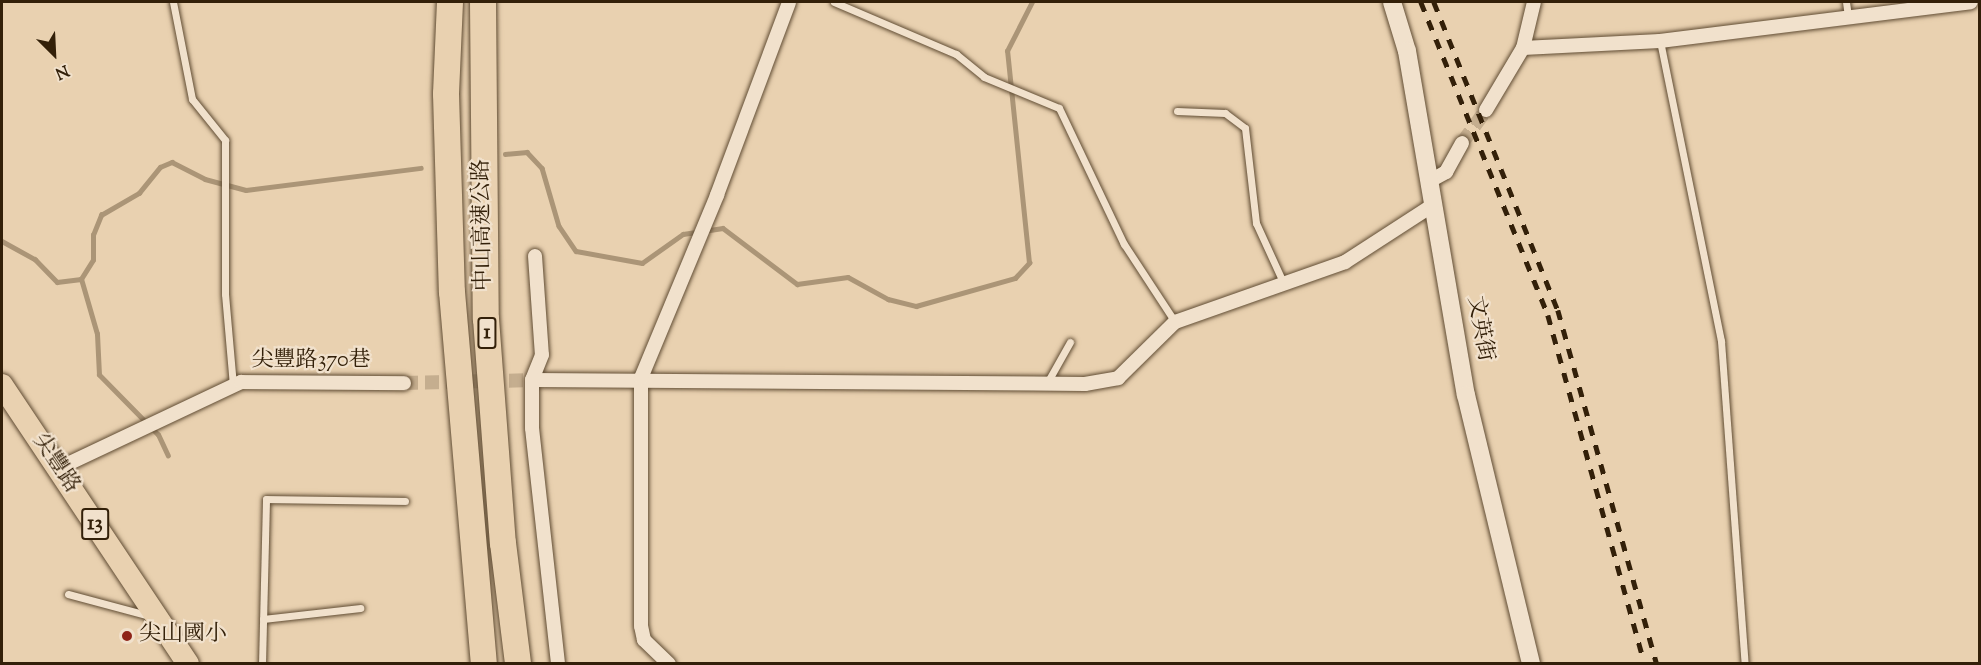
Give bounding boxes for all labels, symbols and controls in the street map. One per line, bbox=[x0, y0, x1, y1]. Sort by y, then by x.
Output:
north arrow bbox=[24, 24, 84, 84]
text: N bbox=[51, 58, 72, 84]
street label: 中山高速公路 bbox=[470, 159, 498, 291]
street label: 文英街 bbox=[1460, 294, 1498, 364]
road number: 1 bbox=[476, 315, 498, 351]
street label: 尖豐路370巷 bbox=[251, 349, 371, 375]
street label: 尖豐路 bbox=[26, 429, 84, 499]
road number: 13 bbox=[80, 506, 110, 542]
place label: 尖山國小 bbox=[139, 623, 227, 649]
marker: 尖山國小 bbox=[120, 629, 134, 643]

